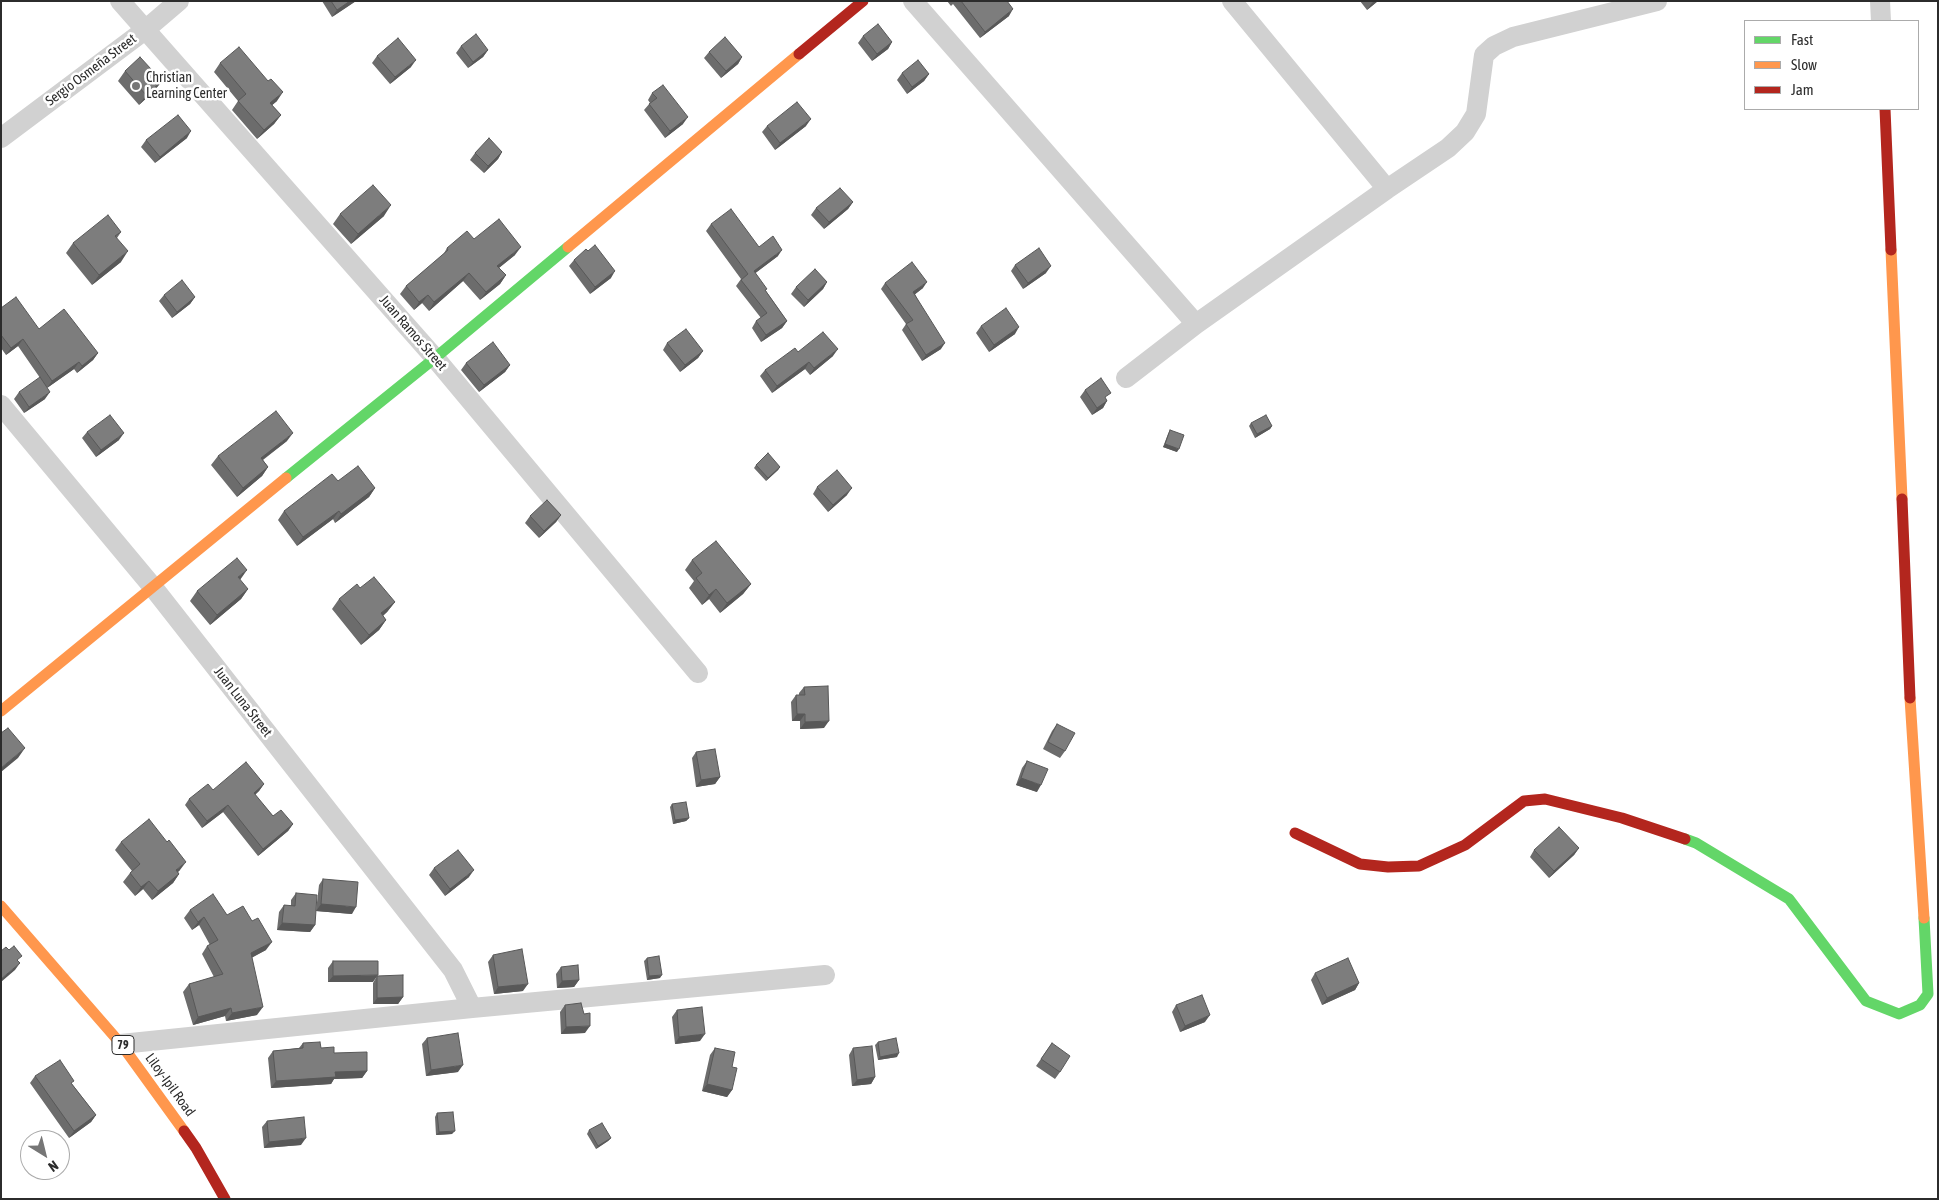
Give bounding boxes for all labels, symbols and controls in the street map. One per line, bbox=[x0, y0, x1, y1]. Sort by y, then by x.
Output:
legend bbox=[1744, 20, 1919, 110]
street label: Sergio Osmeña Street bbox=[42, 30, 140, 110]
text: Fast bbox=[1791, 31, 1813, 48]
text: Slow bbox=[1791, 56, 1817, 73]
place label: Christian Learning Center bbox=[146, 70, 227, 102]
marker: Christian Learning Center bbox=[130, 80, 142, 92]
text: Jam bbox=[1791, 81, 1814, 98]
street label: Juan Ramos Street bbox=[376, 292, 450, 374]
street label: Juan Luna Street bbox=[210, 664, 276, 740]
road number: 79 bbox=[112, 1036, 134, 1054]
street label: Liloy-Ipil Road bbox=[142, 1050, 198, 1120]
north arrow bbox=[20, 1130, 70, 1180]
text: N bbox=[45, 1157, 61, 1175]

